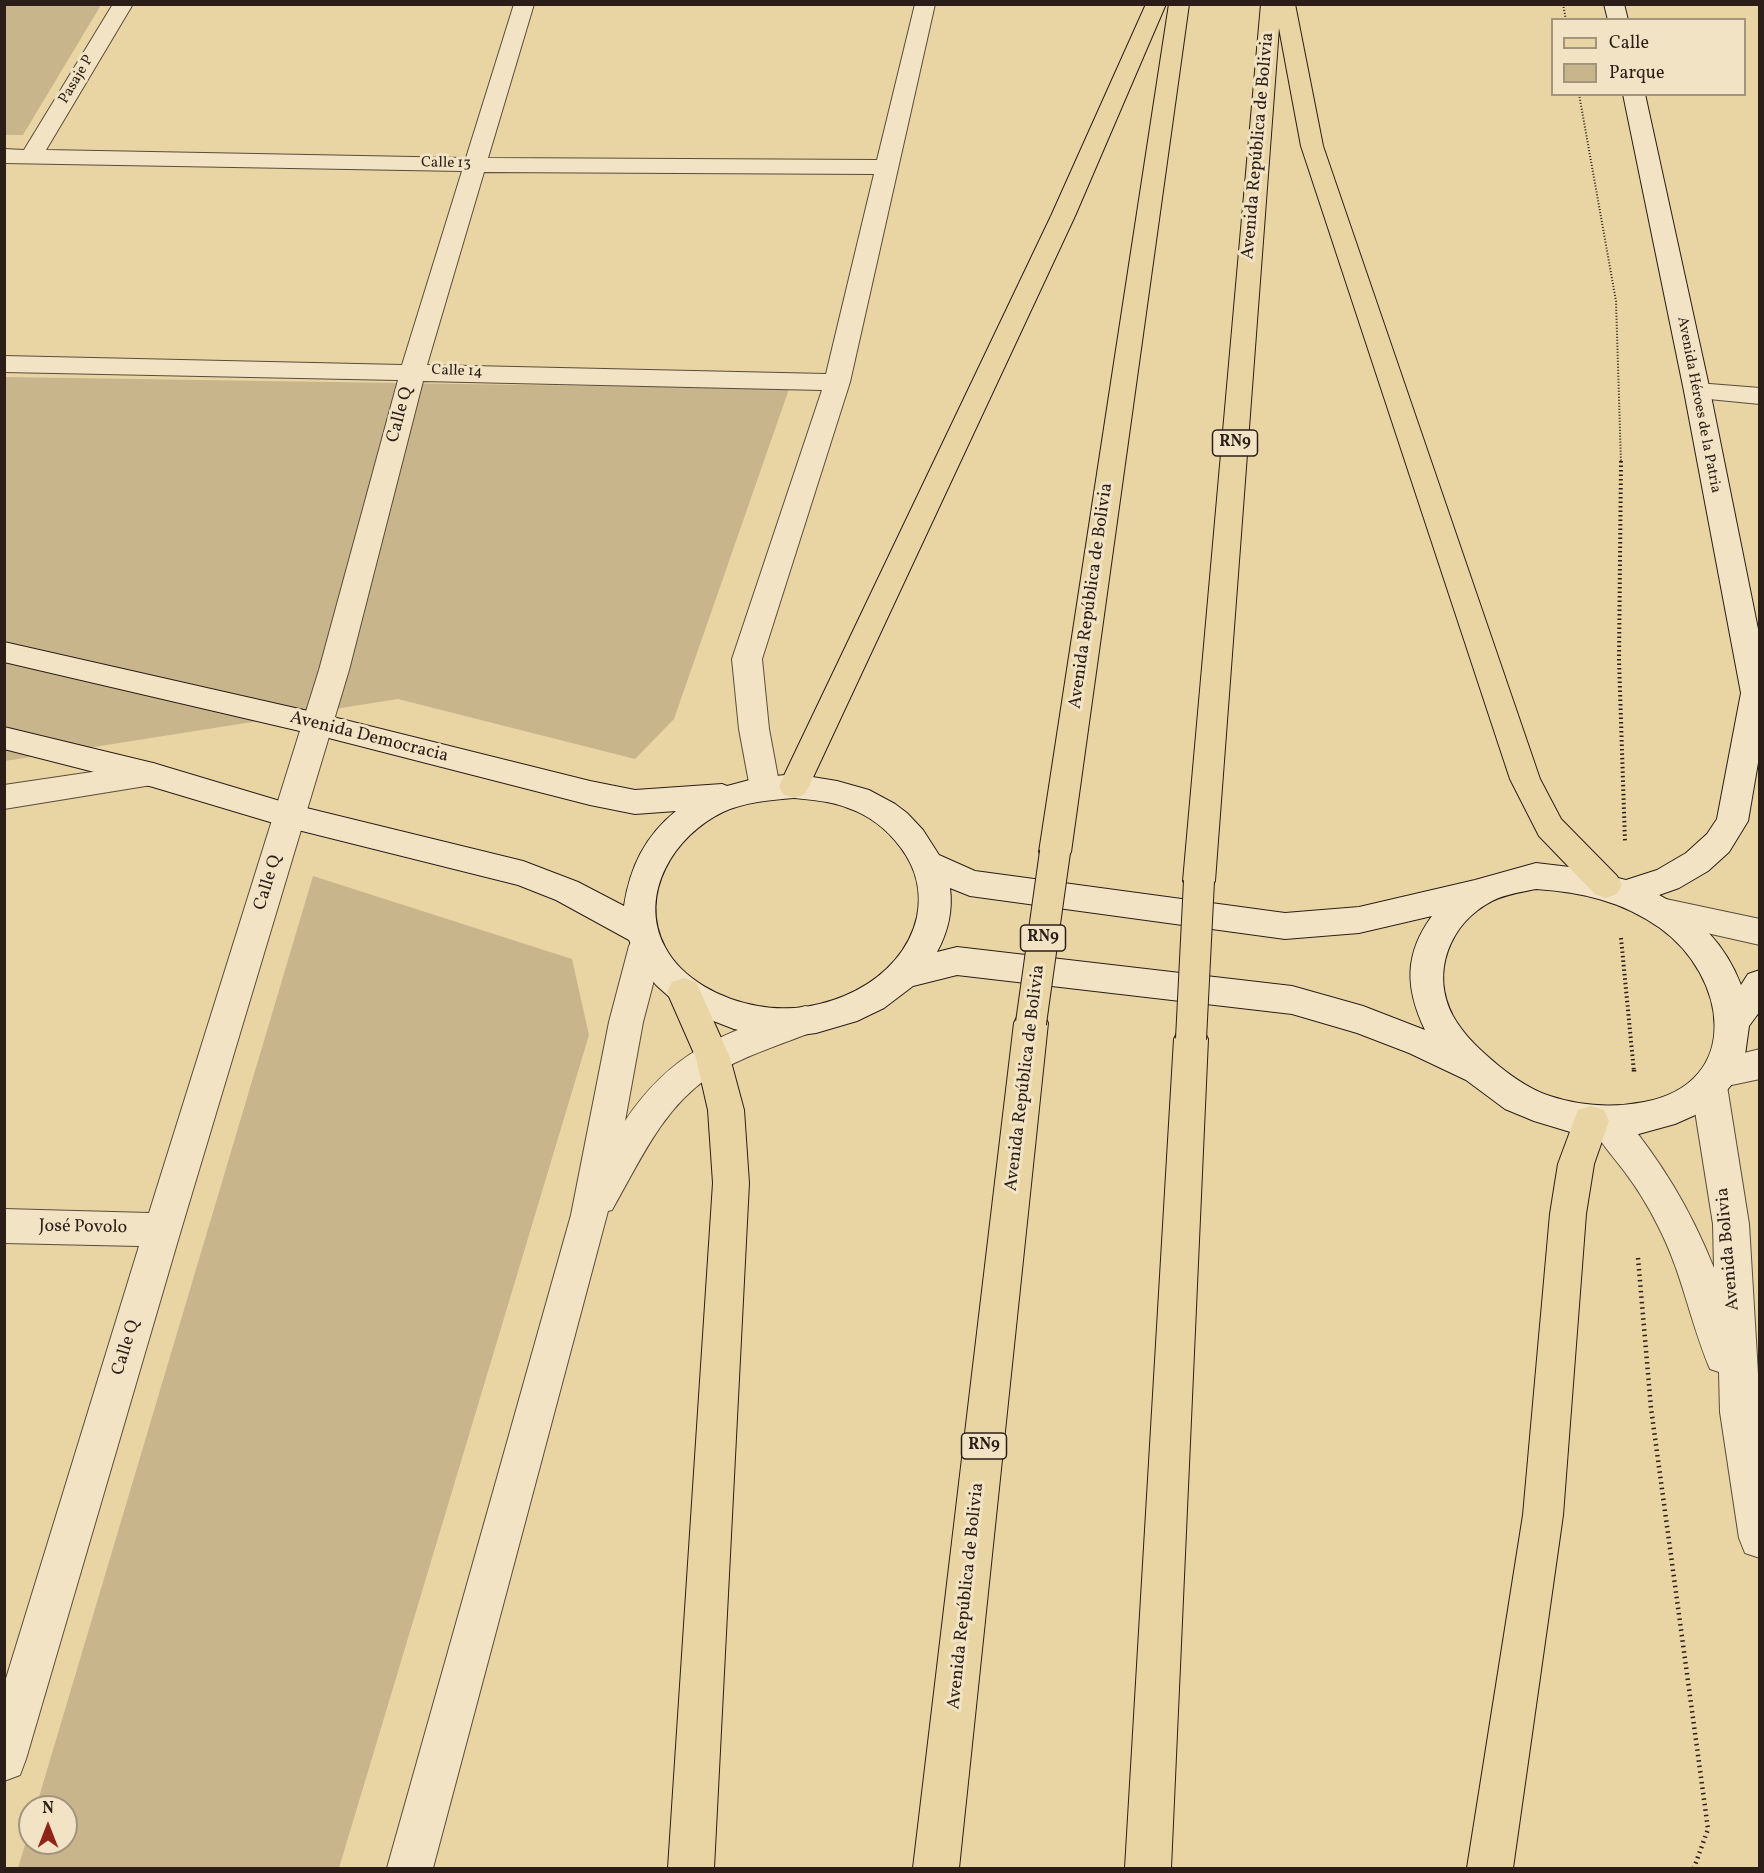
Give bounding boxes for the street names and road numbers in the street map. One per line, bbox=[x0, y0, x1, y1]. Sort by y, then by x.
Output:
street label: Avenida República de Bolivia bbox=[1238, 32, 1280, 260]
street label: Pasaje P bbox=[56, 53, 98, 107]
street label: Calle 13 bbox=[421, 155, 471, 173]
street label: Avenida Héroes de la Patria bbox=[1672, 315, 1724, 495]
street label: Calle 14 bbox=[431, 362, 483, 382]
street label: Calle Q bbox=[383, 385, 419, 445]
road number: RN9 bbox=[1212, 430, 1258, 456]
street label: Avenida República de Bolivia bbox=[1065, 482, 1119, 710]
street label: Avenida Democracia bbox=[288, 708, 450, 768]
street label: Calle Q bbox=[250, 853, 288, 913]
road number: RN9 bbox=[1020, 925, 1066, 951]
street label: Avenida República de Bolivia bbox=[1001, 964, 1051, 1192]
street label: Avenida Bolivia bbox=[1713, 1186, 1745, 1312]
street label: José Povolo bbox=[39, 1216, 127, 1240]
street label: Calle Q bbox=[108, 1318, 146, 1378]
road number: RN9 bbox=[962, 1433, 1006, 1459]
street label: Avenida República de Bolivia bbox=[944, 1482, 990, 1710]

